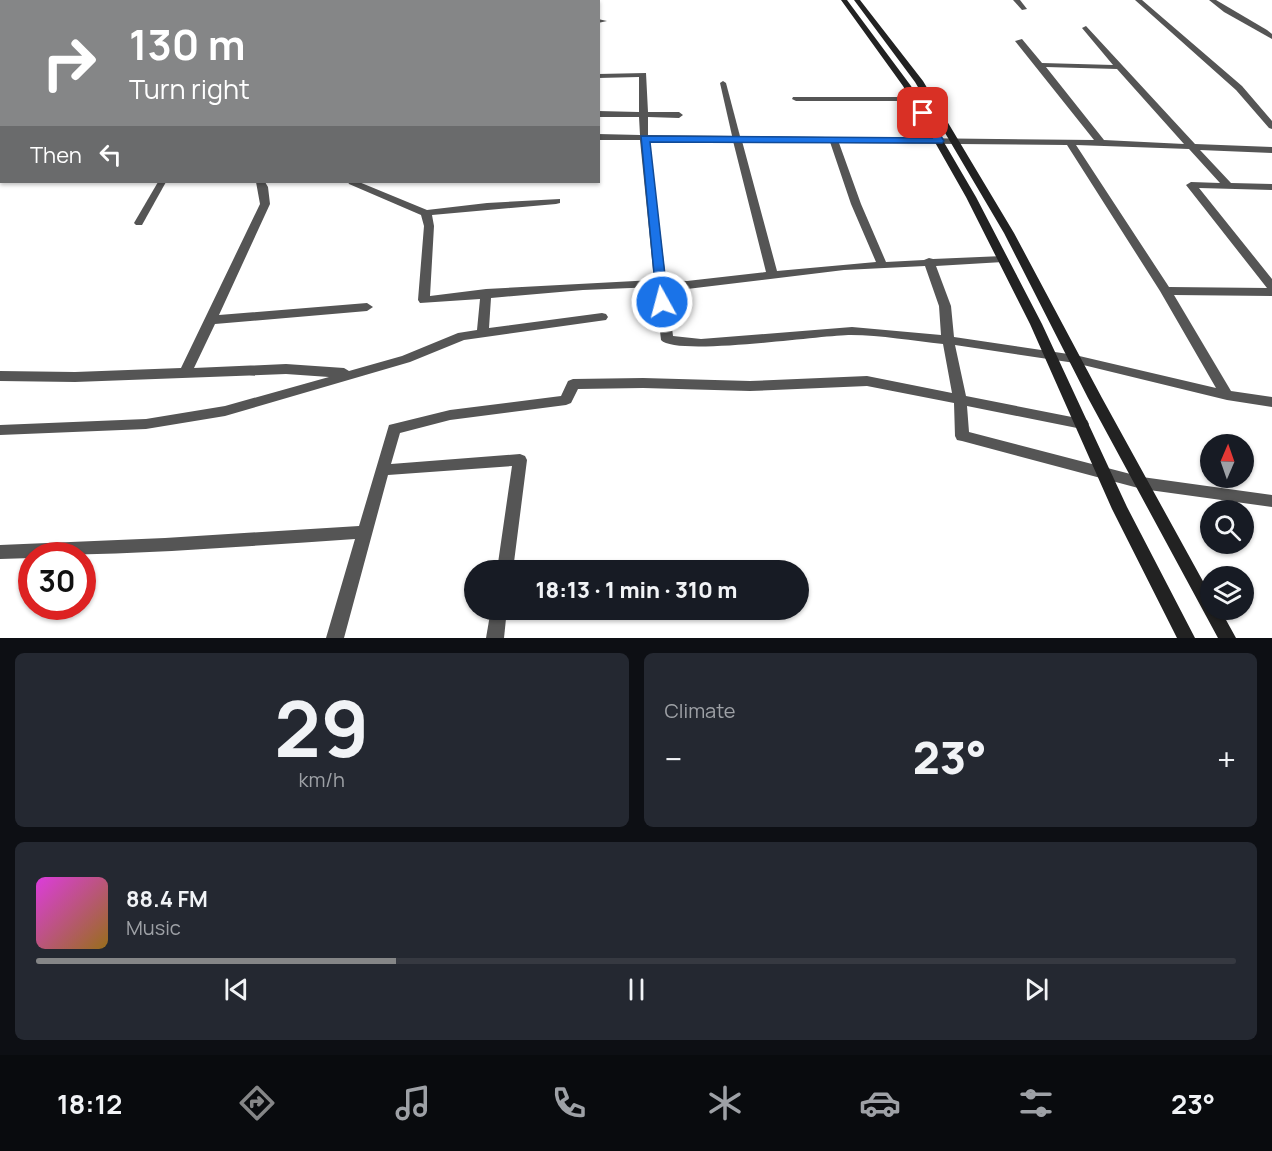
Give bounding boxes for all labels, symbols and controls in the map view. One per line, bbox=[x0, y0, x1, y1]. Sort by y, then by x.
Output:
text: 130 m bbox=[129, 15, 246, 73]
icon: right bbox=[30, 24, 108, 102]
text: Turn right bbox=[129, 70, 250, 107]
pin bbox=[897, 87, 948, 138]
icon: arrive bbox=[906, 96, 939, 129]
icon: left bbox=[94, 138, 127, 171]
text: Then bbox=[30, 140, 82, 170]
position arrow bbox=[630, 270, 694, 334]
north arrow bbox=[1200, 434, 1254, 488]
map controls bbox=[1200, 434, 1254, 620]
button: search bbox=[1200, 500, 1254, 554]
speed limit sign: 30 bbox=[18, 542, 96, 620]
button: layers bbox=[1200, 566, 1254, 620]
text: 18:13 · 1 min · 310 m bbox=[536, 575, 737, 605]
text: 29 bbox=[274, 674, 369, 780]
text: Climate bbox=[665, 697, 736, 724]
text: 23° bbox=[913, 726, 987, 788]
text: − bbox=[665, 736, 682, 781]
text: + bbox=[1217, 736, 1236, 781]
text: km/h bbox=[298, 766, 345, 793]
text: 88.4 FM bbox=[126, 884, 208, 914]
text: Music bbox=[126, 914, 181, 941]
icon: previous bbox=[220, 973, 253, 1006]
icon: pause bbox=[620, 973, 653, 1006]
icon: next bbox=[1020, 973, 1053, 1006]
icon: directions bbox=[236, 1082, 278, 1124]
icon: music bbox=[392, 1082, 434, 1124]
icon: phone bbox=[548, 1082, 590, 1124]
icon: climate bbox=[704, 1082, 746, 1124]
icon: car bbox=[859, 1082, 901, 1124]
icon: filters bbox=[1015, 1082, 1057, 1124]
text: 18:12 bbox=[57, 1085, 122, 1122]
text: 23° bbox=[1171, 1085, 1215, 1122]

